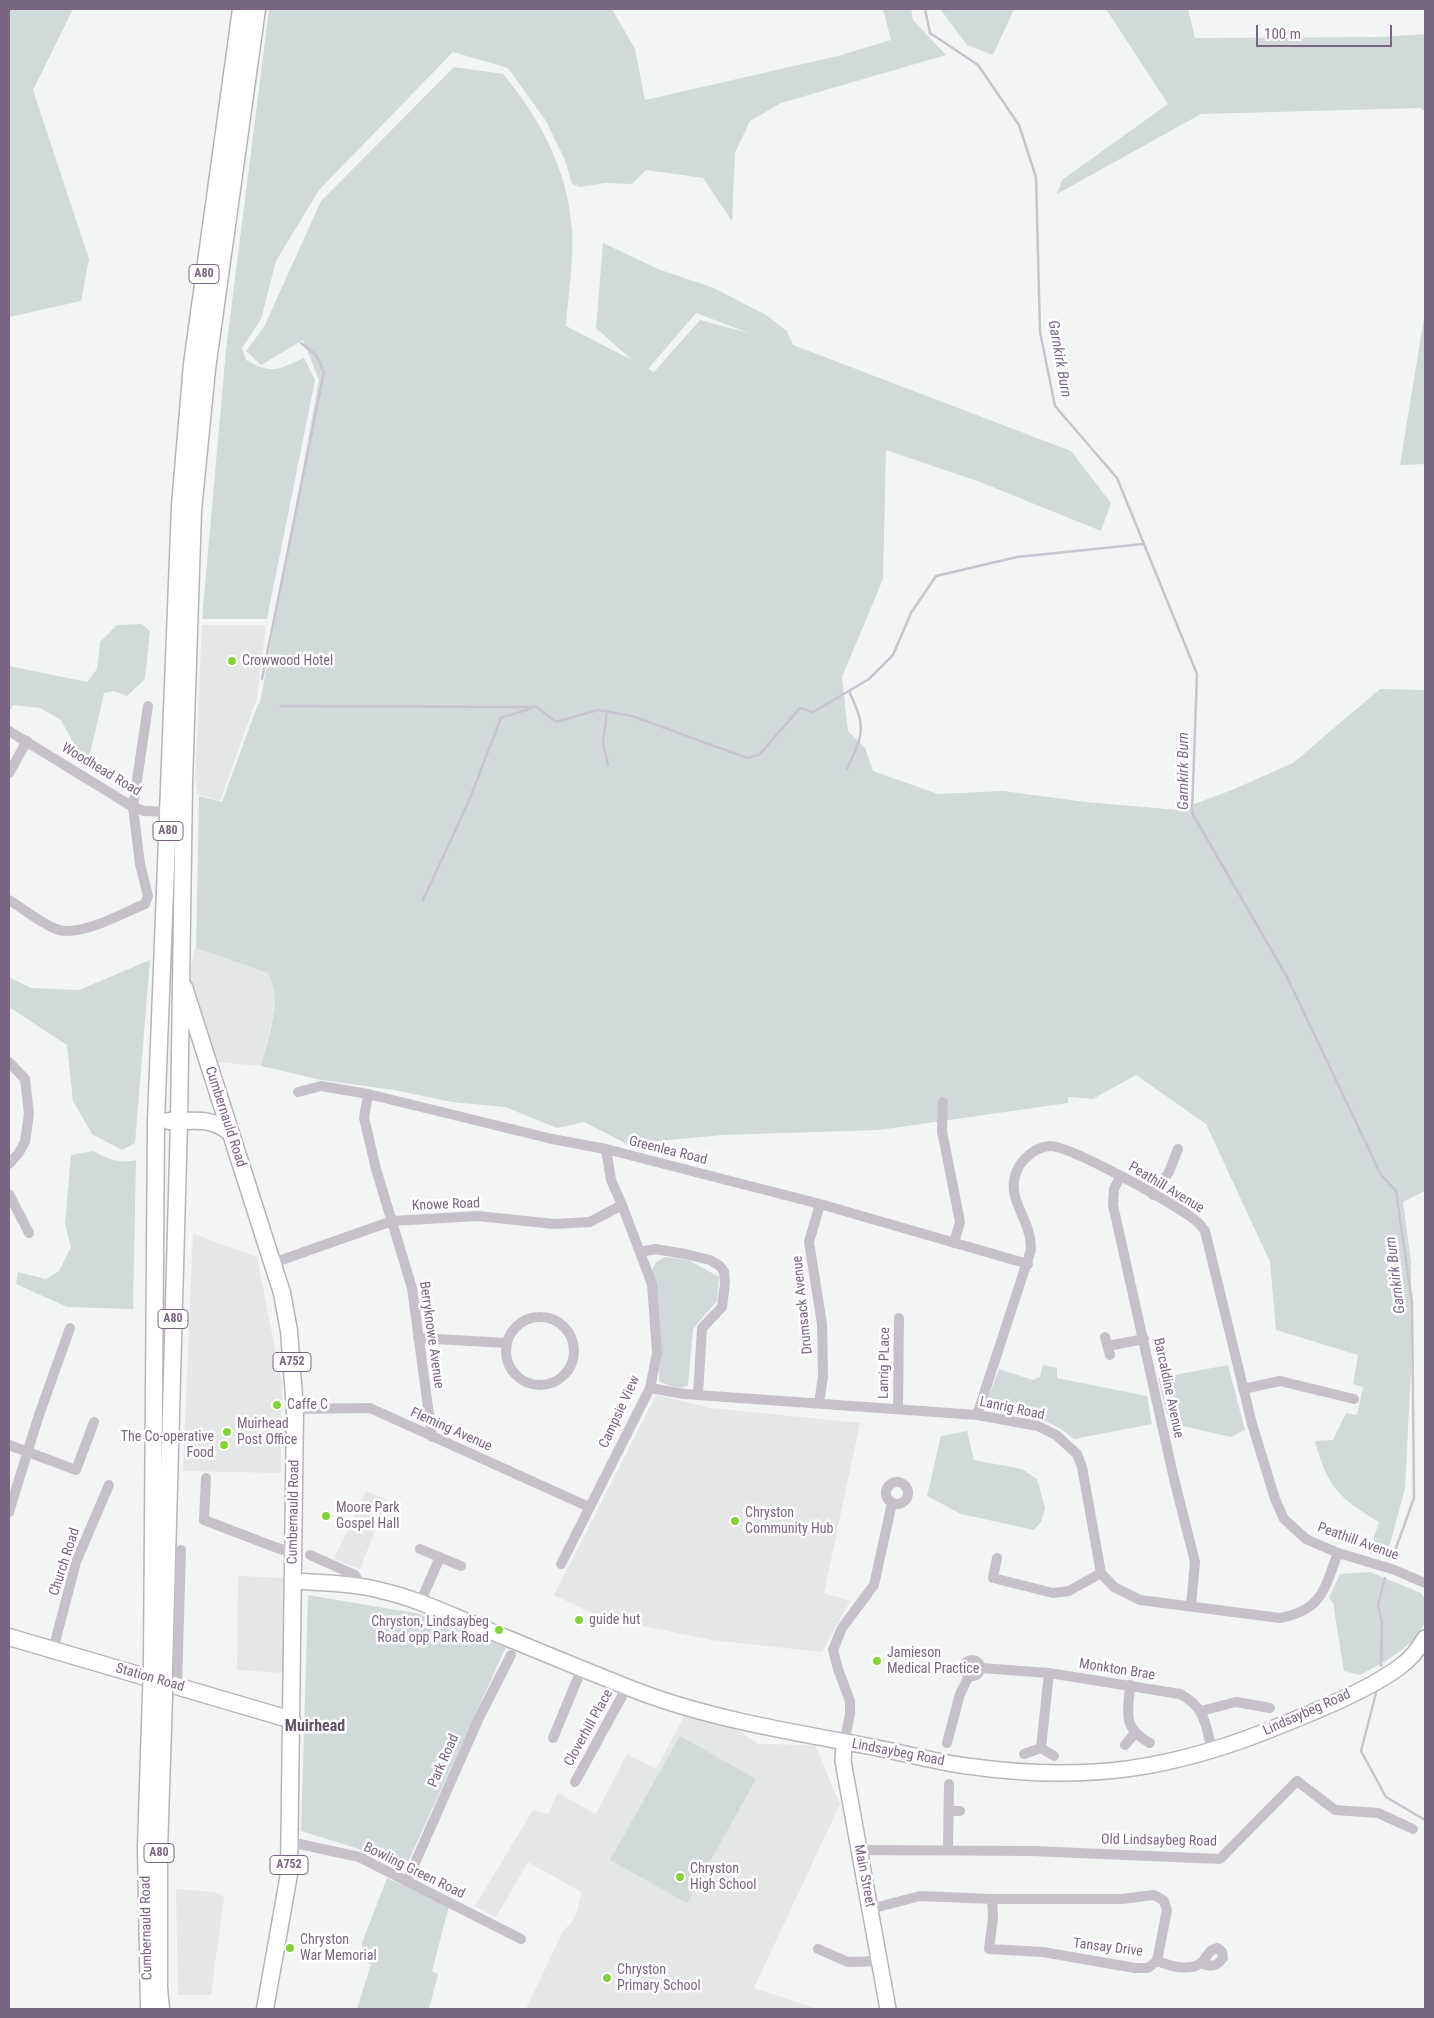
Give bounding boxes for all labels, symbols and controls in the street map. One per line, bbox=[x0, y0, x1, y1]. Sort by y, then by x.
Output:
scale bar bbox=[1259, 15, 1395, 47]
text: 100 m bbox=[1264, 25, 1301, 43]
road number: A80 bbox=[189, 264, 219, 284]
water label: Garnkirk Burn bbox=[1043, 319, 1075, 399]
place label: Crowwood Hotel bbox=[242, 653, 333, 669]
marker: Crowwood Hotel bbox=[226, 655, 238, 667]
water label: Garnkirk Burn bbox=[1175, 732, 1193, 810]
street label: Woodhead Road bbox=[58, 740, 144, 800]
road number: A80 bbox=[153, 821, 183, 840]
street label: Cumbernauld Road bbox=[201, 1065, 249, 1169]
street label: Greenlea Road bbox=[627, 1133, 709, 1169]
street label: Peathill Avenue bbox=[1125, 1159, 1207, 1217]
street label: Knowe Road bbox=[412, 1195, 480, 1215]
water label: Garnkirk Burn bbox=[1382, 1235, 1410, 1315]
street label: Drumsack Avenue bbox=[789, 1255, 817, 1355]
street label: Berryknowe Avenue bbox=[415, 1280, 447, 1390]
road number: A80 bbox=[158, 1310, 188, 1328]
street label: Lanrig PLace bbox=[876, 1327, 894, 1399]
street label: Barcaldine Avenue bbox=[1149, 1336, 1187, 1440]
road number: A752 bbox=[273, 1352, 311, 1371]
street label: Campsie View bbox=[596, 1373, 644, 1451]
street label: Lanrig Road bbox=[978, 1394, 1046, 1424]
place label: Caffe C bbox=[287, 1397, 328, 1413]
marker: Caffe C bbox=[271, 1399, 283, 1411]
street label: Fleming Avenue bbox=[408, 1405, 494, 1455]
place label: Muirhead Post Office bbox=[237, 1416, 297, 1448]
marker: Muirhead Post Office bbox=[221, 1426, 233, 1438]
place label: The Co-operative Food bbox=[121, 1429, 214, 1461]
marker: The Co-operative Food bbox=[218, 1439, 230, 1451]
street label: Cumbernauld Road bbox=[285, 1460, 303, 1564]
place label: Moore Park Gospel Hall bbox=[336, 1500, 400, 1532]
place label: Chryston Community Hub bbox=[745, 1505, 833, 1538]
marker: Moore Park Gospel Hall bbox=[320, 1510, 332, 1522]
marker: Chryston Community Hub bbox=[729, 1515, 741, 1527]
street label: Peathill Avenue bbox=[1315, 1520, 1401, 1564]
street label: Church Road bbox=[46, 1526, 84, 1598]
place label: guide hut bbox=[589, 1612, 640, 1628]
place label: Chryston, Lindsaybeg Road opp Park Road bbox=[371, 1614, 489, 1646]
marker: guide hut bbox=[573, 1614, 585, 1626]
marker: Chryston, Lindsaybeg Road opp Park Road bbox=[493, 1624, 505, 1636]
place label: Jamieson Medical Practice bbox=[887, 1645, 979, 1678]
marker: Jamieson Medical Practice bbox=[871, 1655, 883, 1667]
street label: Monkton Brae bbox=[1078, 1656, 1156, 1684]
street label: Station Road bbox=[114, 1660, 186, 1696]
street label: Lindsaybeg Road bbox=[1261, 1686, 1353, 1740]
street label: Cloverhill Place bbox=[561, 1687, 617, 1769]
district label: Muirhead bbox=[285, 1717, 345, 1737]
street label: Park Road bbox=[425, 1732, 463, 1790]
street label: Lindsaybeg Road bbox=[850, 1736, 946, 1770]
street label: Old Lindsaybeg Road bbox=[1101, 1832, 1217, 1850]
street label: Bowling Green Road bbox=[361, 1839, 467, 1903]
street label: Main Street bbox=[850, 1843, 878, 1909]
road number: A80 bbox=[144, 1844, 174, 1862]
road number: A752 bbox=[270, 1856, 308, 1874]
place label: Chryston High School bbox=[690, 1861, 757, 1894]
marker: Chryston High School bbox=[674, 1871, 686, 1883]
street label: Cumbernauld Road bbox=[138, 1876, 156, 1980]
place label: Chryston War Memorial bbox=[300, 1932, 377, 1964]
street label: Tansay Drive bbox=[1072, 1935, 1144, 1961]
marker: Chryston War Memorial bbox=[284, 1942, 296, 1954]
place label: Chryston Primary School bbox=[617, 1962, 701, 1994]
marker: Chryston Primary School bbox=[601, 1972, 613, 1984]

